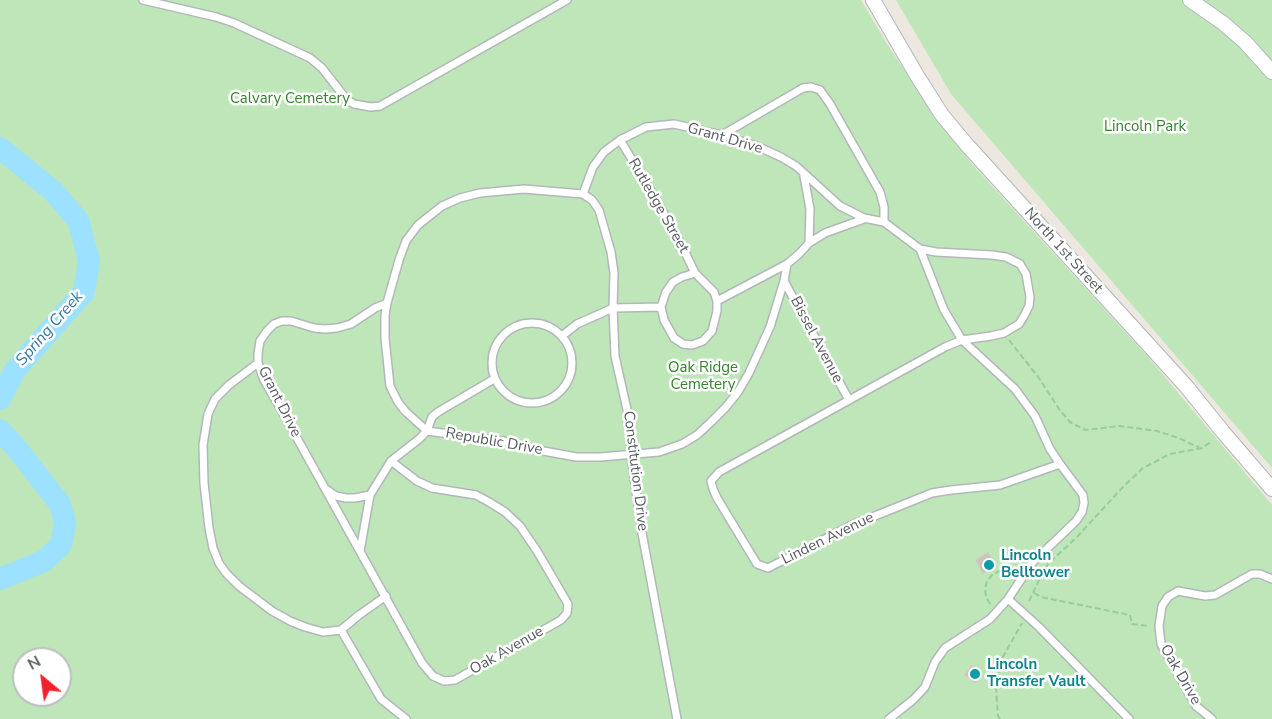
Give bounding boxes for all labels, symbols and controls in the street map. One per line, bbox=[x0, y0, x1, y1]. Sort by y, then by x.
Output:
park label: Calvary Cemetery bbox=[230, 90, 350, 108]
park label: Lincoln Park bbox=[1104, 118, 1186, 136]
street label: Grant Drive bbox=[685, 120, 765, 158]
street label: Rutledge Street bbox=[624, 155, 692, 257]
street label: North 1st Street bbox=[1020, 204, 1106, 298]
water label: Spring Creek bbox=[12, 288, 88, 370]
street label: Bissel Avenue bbox=[786, 294, 846, 386]
park label: Oak Ridge Cemetery bbox=[668, 359, 738, 394]
street label: Grant Drive bbox=[253, 363, 305, 441]
street label: Constitution Drive bbox=[619, 410, 651, 532]
street label: Republic Drive bbox=[444, 425, 544, 459]
street label: Linden Avenue bbox=[779, 509, 877, 569]
place label: Lincoln Belltower bbox=[1001, 547, 1070, 582]
marker: Lincoln Belltower bbox=[982, 558, 996, 572]
street label: Oak Avenue bbox=[467, 623, 547, 679]
street label: Oak Drive bbox=[1156, 642, 1204, 708]
north arrow bbox=[12, 647, 72, 707]
text: N bbox=[24, 650, 45, 676]
place label: Lincoln Transfer Vault bbox=[987, 656, 1086, 691]
marker: Lincoln Transfer Vault bbox=[968, 667, 982, 681]

